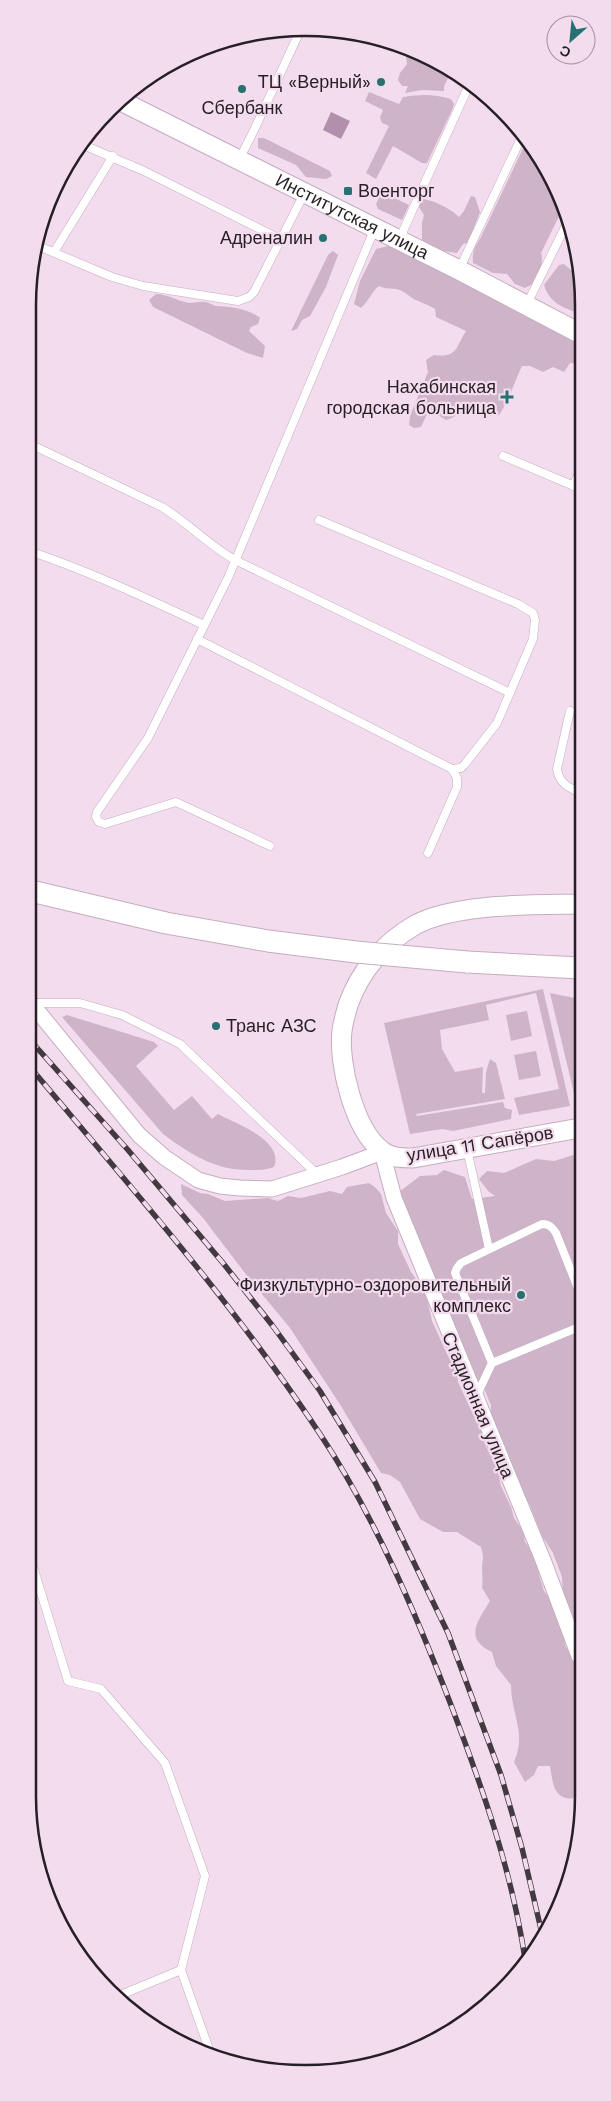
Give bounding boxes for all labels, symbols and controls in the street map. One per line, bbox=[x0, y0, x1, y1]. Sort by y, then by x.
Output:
north arrow bbox=[546, 15, 596, 65]
text: С bbox=[557, 42, 573, 61]
place label: ТЦ «Верный» bbox=[258, 71, 371, 92]
marker: ТЦ «Верный» bbox=[375, 76, 387, 88]
marker: Сбербанк bbox=[236, 83, 248, 95]
place label: Сбербанк bbox=[202, 97, 283, 118]
street label: Институтская улица bbox=[272, 169, 433, 264]
place label: Военторг bbox=[358, 180, 435, 201]
marker: Военторг bbox=[342, 185, 354, 197]
place label: Адреналин bbox=[220, 227, 313, 248]
marker: Адреналин bbox=[317, 232, 329, 244]
place label: Нахабинская городская больница bbox=[326, 376, 497, 418]
marker: Нахабинская городская больница bbox=[500, 390, 514, 404]
place label: Транс АЗС bbox=[226, 1015, 317, 1036]
marker: Транс АЗС bbox=[210, 1020, 222, 1032]
street label: улица 11 Сапёров bbox=[405, 1122, 555, 1165]
place label: Физкультурно-оздоровительный комплекс bbox=[239, 1274, 511, 1316]
marker: Физкультурно-оздоровительный комплекс bbox=[515, 1289, 527, 1301]
street label: Стадионная улица bbox=[438, 1328, 519, 1482]

